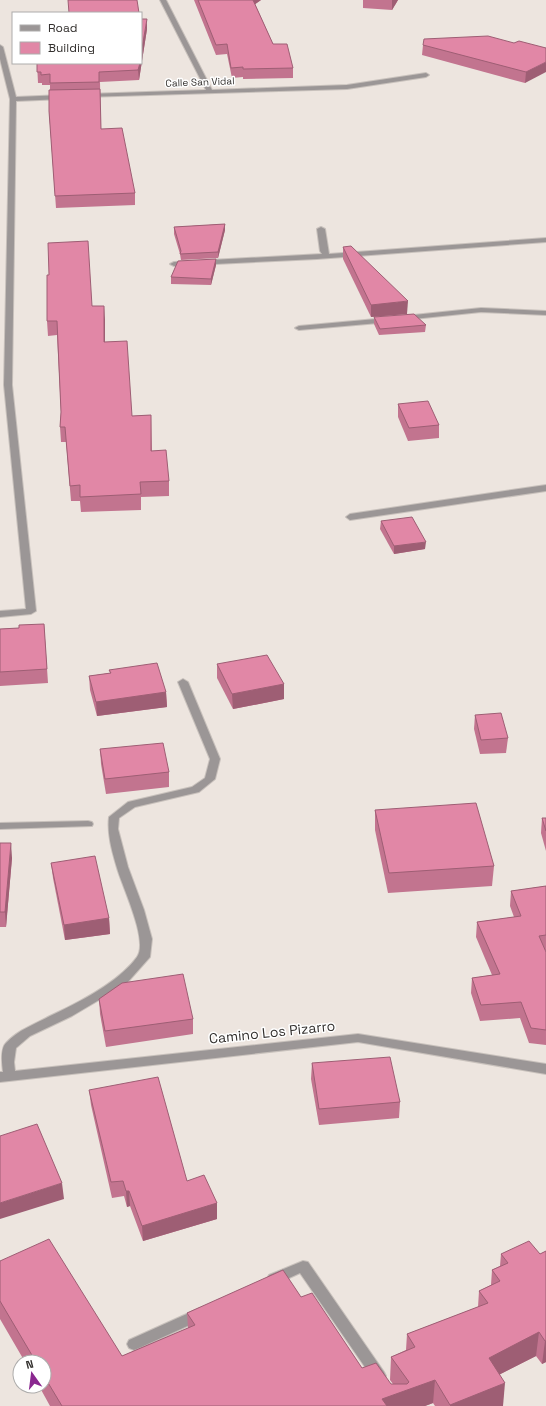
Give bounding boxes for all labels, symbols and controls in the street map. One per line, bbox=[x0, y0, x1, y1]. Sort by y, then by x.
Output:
legend bbox=[12, 12, 142, 64]
text: Road bbox=[48, 20, 77, 36]
text: Building bbox=[48, 40, 95, 56]
street label: Calle San Vidal bbox=[165, 74, 235, 90]
street label: Camino Los Pizarro bbox=[208, 1016, 336, 1048]
north arrow bbox=[12, 1354, 52, 1394]
text: N bbox=[24, 1357, 35, 1372]

